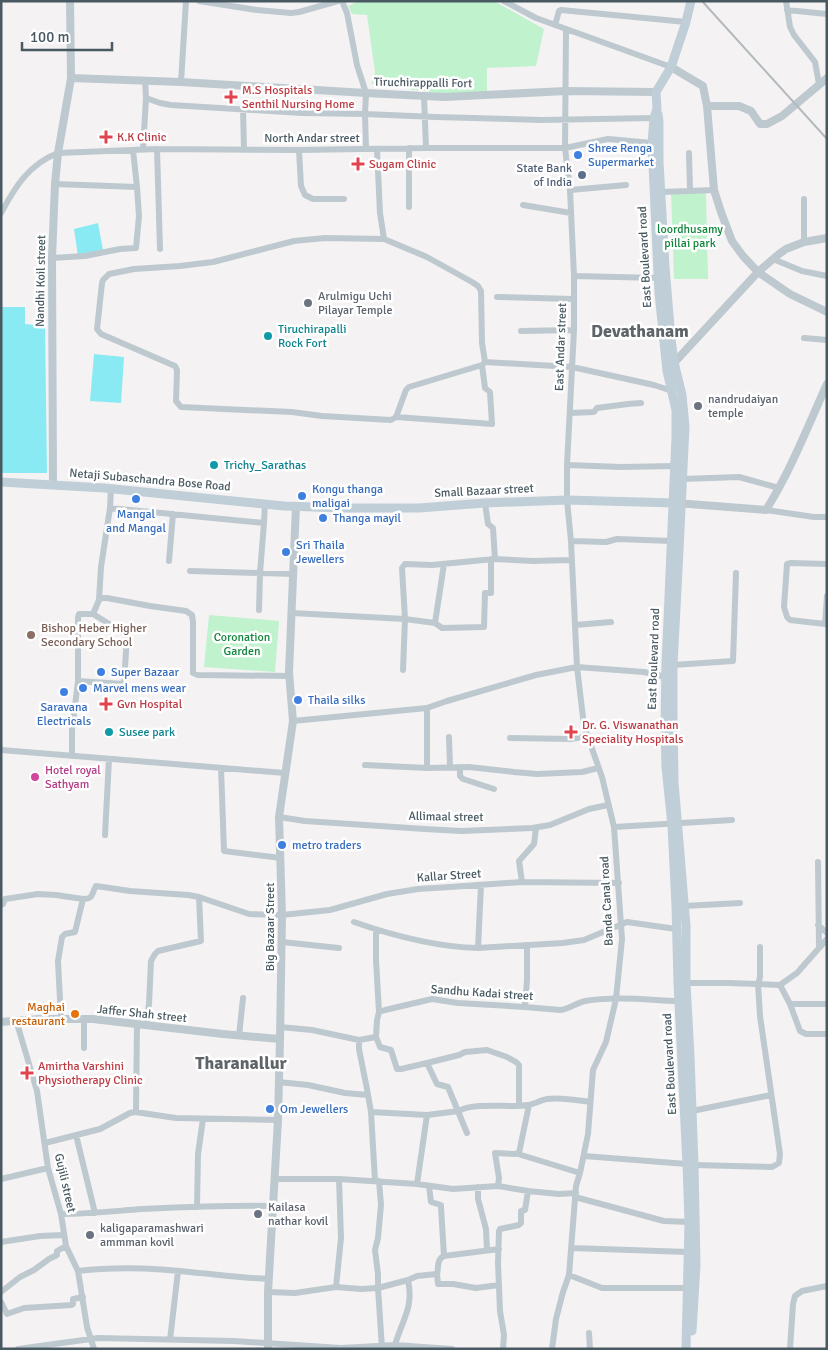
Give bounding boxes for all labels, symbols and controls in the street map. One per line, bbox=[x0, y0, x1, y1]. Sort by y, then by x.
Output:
scale bar bbox=[22, 20, 112, 52]
text: 100 m bbox=[30, 28, 70, 46]
street label: Tiruchirappalli Fort bbox=[374, 75, 472, 91]
place label: M.S Hospitals Senthil Nursing Home bbox=[242, 83, 354, 112]
marker: M.S Hospitals Senthil Nursing Home bbox=[224, 90, 238, 104]
marker: K.K Clinic bbox=[99, 130, 113, 144]
place label: K.K Clinic bbox=[117, 130, 167, 145]
street label: North Andar street bbox=[264, 131, 360, 146]
place label: Shree Renga Supermarket bbox=[588, 141, 654, 170]
marker: Shree Renga Supermarket bbox=[572, 149, 584, 161]
marker: Sugam Clinic bbox=[351, 157, 365, 171]
place label: Sugam Clinic bbox=[369, 157, 437, 172]
place label: State Bank of India bbox=[517, 161, 572, 190]
marker: State Bank of India bbox=[576, 169, 588, 181]
street label: East Boulevard road bbox=[635, 206, 655, 308]
park label: loordhusamy pillai park bbox=[657, 222, 723, 251]
street label: Nandhi Koil street bbox=[33, 235, 49, 327]
place label: Arulmigu Uchi Pilayar Temple bbox=[318, 289, 392, 318]
marker: Arulmigu Uchi Pilayar Temple bbox=[302, 297, 314, 309]
street label: East Andar street bbox=[552, 303, 570, 391]
district label: Devathanam bbox=[591, 320, 689, 342]
place label: Tiruchirapalli Rock Fort bbox=[278, 322, 347, 351]
marker: Tiruchirapalli Rock Fort bbox=[262, 330, 274, 342]
place label: nandrudaiyan temple bbox=[708, 392, 778, 421]
marker: nandrudaiyan temple bbox=[692, 400, 704, 412]
place label: Trichy_Sarathas bbox=[224, 458, 306, 473]
marker: Trichy_Sarathas bbox=[208, 459, 220, 471]
street label: Netaji Subaschandra Bose Road bbox=[69, 465, 231, 495]
street label: Small Bazaar street bbox=[434, 481, 534, 501]
place label: Kongu thanga maligai bbox=[312, 482, 383, 511]
marker: Kongu thanga maligai bbox=[296, 490, 308, 502]
marker: Mangal and Mangal bbox=[130, 493, 142, 505]
place label: Mangal and Mangal bbox=[106, 507, 166, 536]
place label: Thanga mayil bbox=[333, 511, 402, 526]
marker: Thanga mayil bbox=[317, 512, 329, 524]
place label: Sri Thaila Jewellers bbox=[296, 538, 345, 567]
marker: Sri Thaila Jewellers bbox=[280, 546, 292, 558]
street label: East Boulevard road bbox=[645, 608, 663, 710]
place label: Bishop Heber Higher Secondary School bbox=[41, 621, 147, 650]
marker: Bishop Heber Higher Secondary School bbox=[25, 629, 37, 641]
park label: Coronation Garden bbox=[214, 630, 270, 659]
place label: Super Bazaar bbox=[111, 665, 180, 680]
marker: Super Bazaar bbox=[95, 666, 107, 678]
place label: Marvel mens wear bbox=[93, 681, 187, 696]
marker: Marvel mens wear bbox=[77, 682, 89, 694]
marker: Saravana Electricals bbox=[58, 686, 70, 698]
place label: Thaila silks bbox=[308, 693, 365, 708]
marker: Thaila silks bbox=[292, 694, 304, 706]
marker: Gvn Hospital bbox=[99, 697, 113, 711]
place label: Gvn Hospital bbox=[117, 697, 183, 712]
place label: Saravana Electricals bbox=[37, 700, 91, 729]
place label: Dr. G. Viswanathan Speciality Hospitals bbox=[582, 718, 684, 747]
place label: Susee park bbox=[119, 725, 175, 740]
marker: Dr. G. Viswanathan Speciality Hospitals bbox=[564, 725, 578, 739]
marker: Susee park bbox=[103, 726, 115, 738]
place label: Hotel royal Sathyam bbox=[45, 763, 101, 792]
marker: Hotel royal Sathyam bbox=[29, 771, 41, 783]
street label: Allimaal street bbox=[408, 809, 484, 825]
place label: metro traders bbox=[292, 838, 361, 853]
marker: metro traders bbox=[276, 839, 288, 851]
street label: Banda Canal road bbox=[597, 856, 617, 946]
street label: Kallar Street bbox=[416, 866, 482, 886]
street label: Big Bazaar Street bbox=[263, 883, 278, 971]
street label: Sandhu Kadai street bbox=[430, 982, 534, 1004]
place label: Maghai restaurant bbox=[12, 1000, 65, 1029]
street label: Jaffer Shah street bbox=[96, 1002, 188, 1026]
marker: Maghai restaurant bbox=[69, 1008, 81, 1020]
street label: East Boulevard road bbox=[660, 1013, 680, 1115]
district label: Tharanallur bbox=[195, 1052, 288, 1074]
place label: Amirtha Varshini Physiotherapy Clinic bbox=[38, 1059, 143, 1088]
marker: Amirtha Varshini Physiotherapy Clinic bbox=[20, 1066, 34, 1080]
place label: Om Jewellers bbox=[280, 1102, 348, 1117]
marker: Om Jewellers bbox=[264, 1103, 276, 1115]
street label: Gujili street bbox=[51, 1152, 79, 1214]
place label: Kailasa nathar kovil bbox=[268, 1200, 329, 1229]
marker: Kailasa nathar kovil bbox=[252, 1208, 264, 1220]
place label: kaligaparamashwari ammman kovil bbox=[100, 1221, 204, 1250]
marker: kaligaparamashwari ammman kovil bbox=[84, 1229, 96, 1241]

